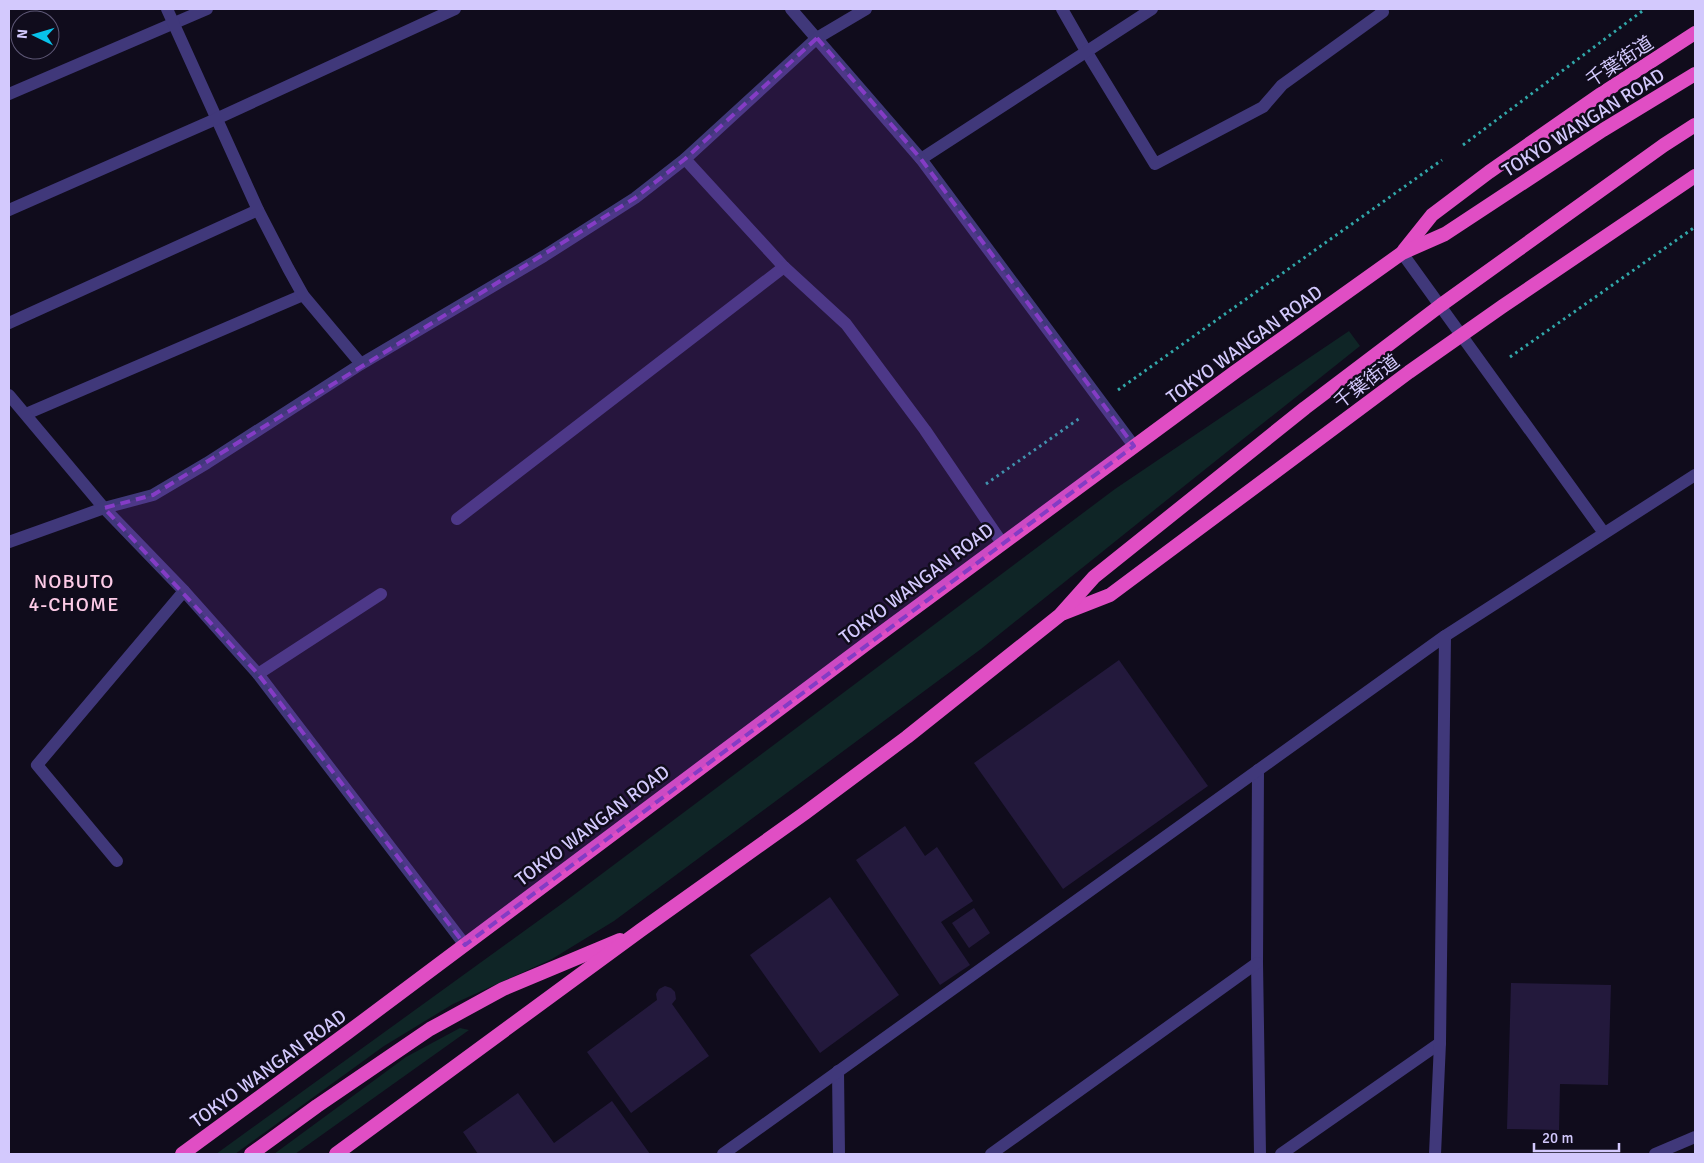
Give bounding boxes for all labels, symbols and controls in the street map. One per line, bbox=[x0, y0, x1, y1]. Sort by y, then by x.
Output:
north arrow bbox=[10, 10, 60, 60]
text: N bbox=[14, 28, 31, 40]
street label: 千葉街道 bbox=[1581, 31, 1658, 93]
street label: TOKYO WANGAN ROAD bbox=[1498, 63, 1669, 183]
street label: TOKYO WANGAN ROAD bbox=[1162, 280, 1327, 409]
street label: 千葉街道 bbox=[1329, 349, 1404, 414]
street label: TOKYO WANGAN ROAD bbox=[835, 518, 998, 650]
district label: NOBUTO 4-CHOME bbox=[29, 569, 120, 617]
street label: TOKYO WANGAN ROAD bbox=[511, 760, 674, 892]
street label: TOKYO WANGAN ROAD bbox=[186, 1004, 351, 1133]
scale bar bbox=[1534, 1120, 1619, 1152]
text: 20 m bbox=[1542, 1129, 1573, 1147]

